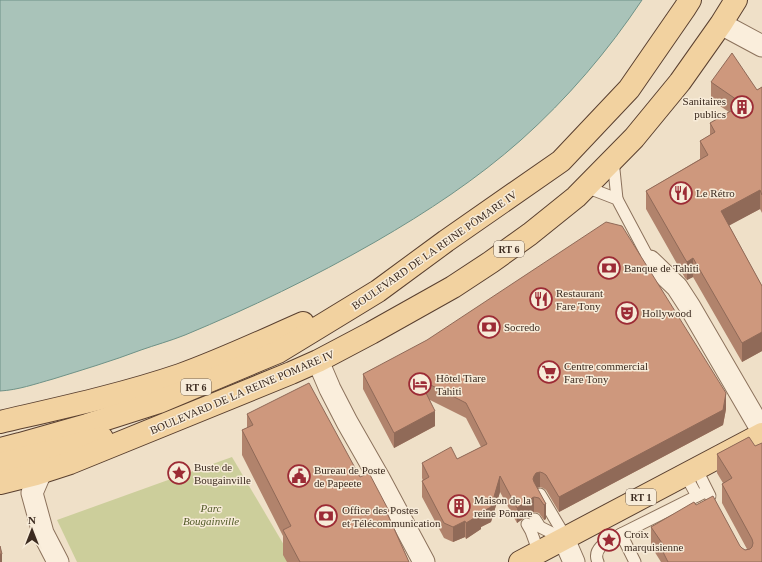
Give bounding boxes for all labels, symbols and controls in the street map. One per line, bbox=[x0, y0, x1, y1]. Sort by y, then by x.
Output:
building icon: Sanitaires publics bbox=[729, 94, 755, 120]
place label: Sanitaires publics bbox=[683, 95, 726, 120]
restaurant icon: Le Rétro bbox=[668, 180, 694, 206]
place label: Le Rétro bbox=[696, 187, 735, 199]
street label: BOULEVARD DE LA REINE PŌMARE IV bbox=[349, 188, 519, 312]
road number: RT 6 bbox=[494, 241, 524, 257]
bank icon: Banque de Tahiti bbox=[596, 255, 622, 281]
place label: Banque de Tahiti bbox=[624, 262, 699, 274]
restaurant icon: Restaurant Fare Tony bbox=[528, 286, 554, 312]
place label: Restaurant Fare Tony bbox=[556, 287, 603, 312]
theatre icon: Hollywood bbox=[614, 300, 640, 326]
place label: Hollywood bbox=[642, 307, 692, 319]
bank icon: Socredo bbox=[476, 314, 502, 340]
place label: Socredo bbox=[504, 321, 541, 333]
street label: BOULEVARD DE LA REINE POMARE IV bbox=[148, 348, 336, 436]
supermarket icon: Centre commercial Fare Tony bbox=[536, 359, 562, 385]
place label: Centre commercial Fare Tony bbox=[564, 360, 648, 385]
hotel icon: Hôtel Tiare Tahiti bbox=[407, 371, 433, 397]
place label: Hôtel Tiare Tahiti bbox=[436, 372, 486, 397]
road number: RT 6 bbox=[181, 379, 211, 395]
place icon: Buste de Bougainville bbox=[166, 460, 192, 486]
place label: Buste de Bougainville bbox=[194, 461, 251, 486]
public building icon: Bureau de Poste de Papeete bbox=[286, 463, 312, 489]
place label: Bureau de Poste de Papeete bbox=[314, 464, 386, 489]
road number: RT 1 bbox=[626, 489, 656, 505]
building icon: Maison de la reine Pōmare bbox=[446, 493, 472, 519]
place label: Maison de la reine Pōmare bbox=[474, 494, 532, 519]
park label: Parc Bougainville bbox=[183, 502, 239, 527]
bank icon: Office des Postes et Télécommunication bbox=[313, 503, 339, 529]
place label: Office des Postes et Télécommunication bbox=[342, 504, 441, 529]
north arrow bbox=[12, 510, 52, 550]
text: N bbox=[28, 514, 36, 526]
place icon: Croix marquisienne bbox=[596, 527, 622, 553]
place label: Croix marquisienne bbox=[624, 528, 683, 553]

